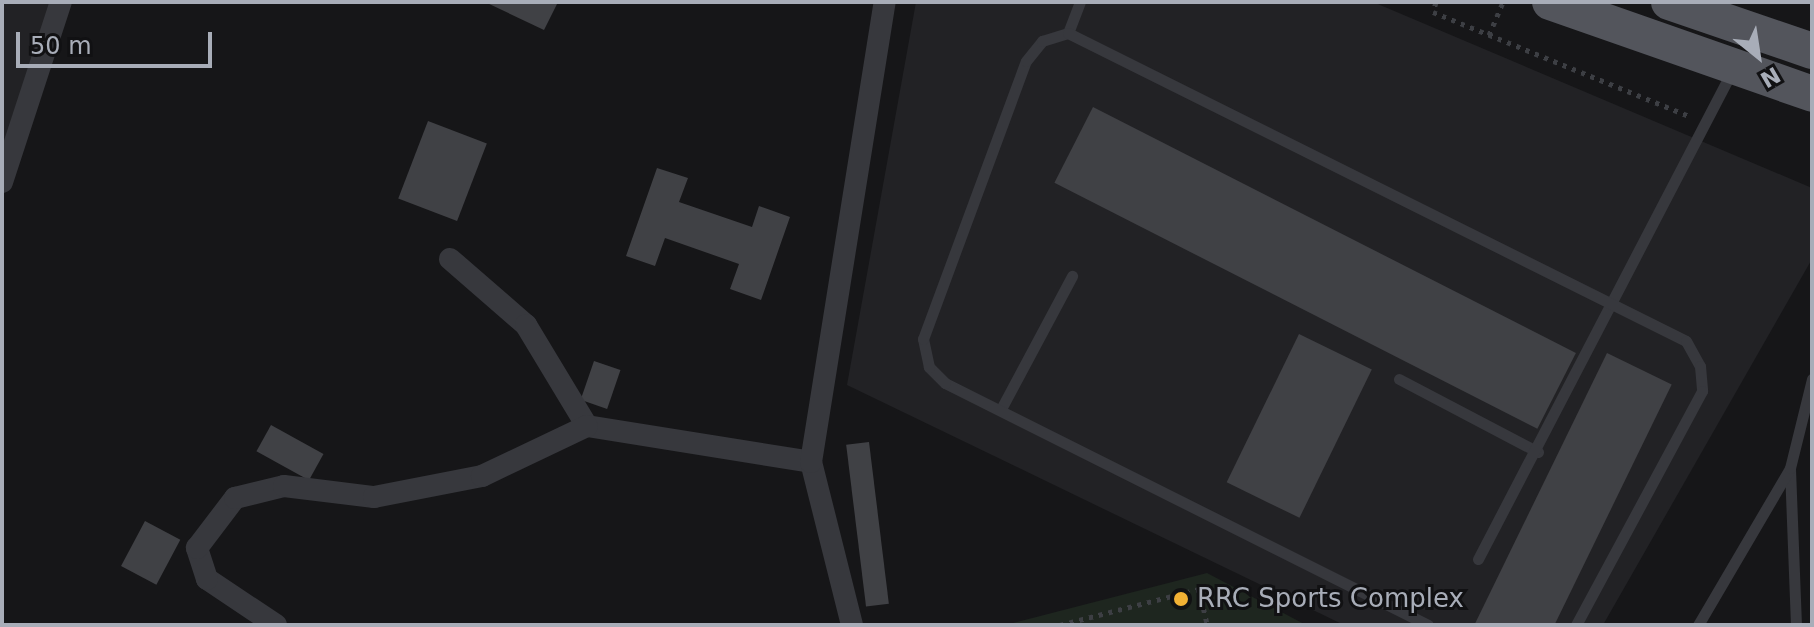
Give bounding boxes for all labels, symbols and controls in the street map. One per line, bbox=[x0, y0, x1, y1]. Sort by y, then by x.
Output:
scale bar bbox=[20, 16, 216, 66]
north arrow bbox=[1718, 16, 1798, 96]
text: 50 m bbox=[30, 32, 92, 60]
text: N bbox=[1756, 62, 1784, 93]
place label: RRC Sports Complex bbox=[1197, 583, 1464, 615]
marker: RRC Sports Complex bbox=[1172, 590, 1190, 608]

